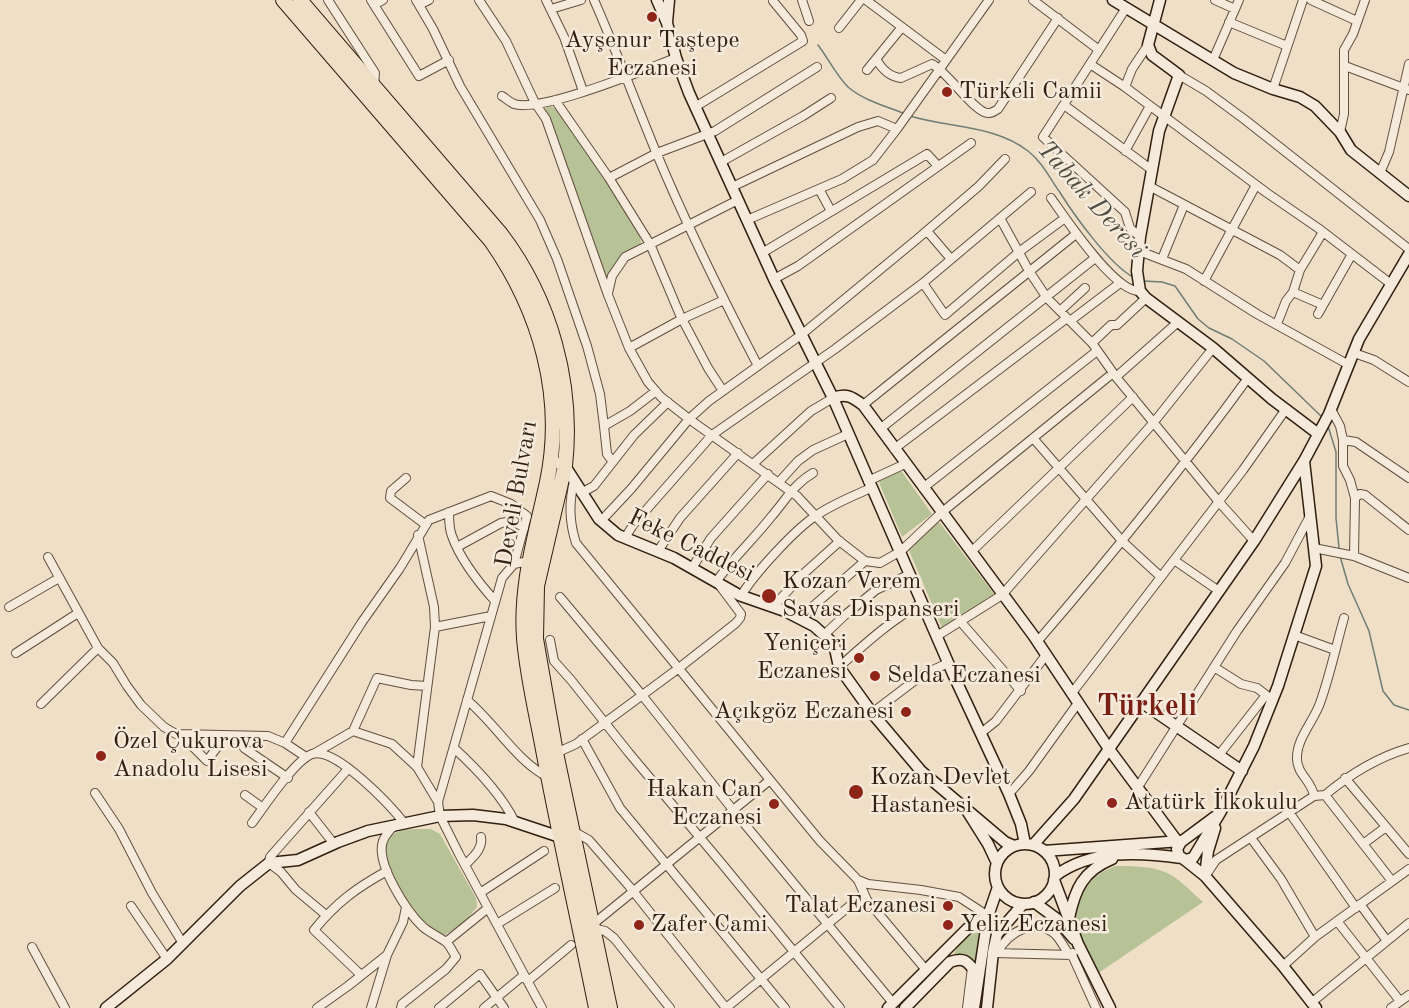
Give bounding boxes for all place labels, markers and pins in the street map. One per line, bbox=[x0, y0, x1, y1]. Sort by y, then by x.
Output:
marker: Ayşenur Taştepe Eczanesi bbox=[645, 10, 659, 24]
place label: Ayşenur Taştepe Eczanesi bbox=[565, 27, 739, 83]
place label: Türkeli Camii bbox=[959, 78, 1102, 106]
marker: Türkeli Camii bbox=[940, 85, 954, 99]
place label: Kozan Verem Savas Dispanseri bbox=[782, 568, 960, 624]
marker: Kozan Verem Savas Dispanseri bbox=[760, 587, 778, 605]
place label: Yeniçeri Eczanesi bbox=[757, 630, 847, 686]
marker: Yeniçeri Eczanesi bbox=[852, 651, 866, 665]
place label: Selda Eczanesi bbox=[887, 662, 1041, 690]
marker: Selda Eczanesi bbox=[868, 669, 882, 683]
place label: Açıkgöz Eczanesi bbox=[714, 698, 894, 726]
marker: Açıkgöz Eczanesi bbox=[899, 705, 913, 719]
place label: Özel Çukurova Anadolu Lisesi bbox=[113, 728, 268, 784]
marker: Özel Çukurova Anadolu Lisesi bbox=[94, 749, 108, 763]
place label: Kozan Devlet Hastanesi bbox=[870, 764, 1011, 820]
place label: Hakan Can Eczanesi bbox=[646, 776, 762, 832]
marker: Kozan Devlet Hastanesi bbox=[847, 783, 865, 801]
place label: Atatürk İlkokulu bbox=[1124, 789, 1298, 817]
marker: Atatürk İlkokulu bbox=[1105, 796, 1119, 810]
marker: Hakan Can Eczanesi bbox=[767, 797, 781, 811]
place label: Talat Eczanesi bbox=[784, 892, 936, 920]
marker: Talat Eczanesi bbox=[941, 899, 955, 913]
place label: Zafer Cami bbox=[651, 911, 767, 939]
place label: Yeliz Eczanesi bbox=[960, 911, 1107, 939]
marker: Zafer Cami bbox=[632, 918, 646, 932]
marker: Yeliz Eczanesi bbox=[941, 918, 955, 932]

